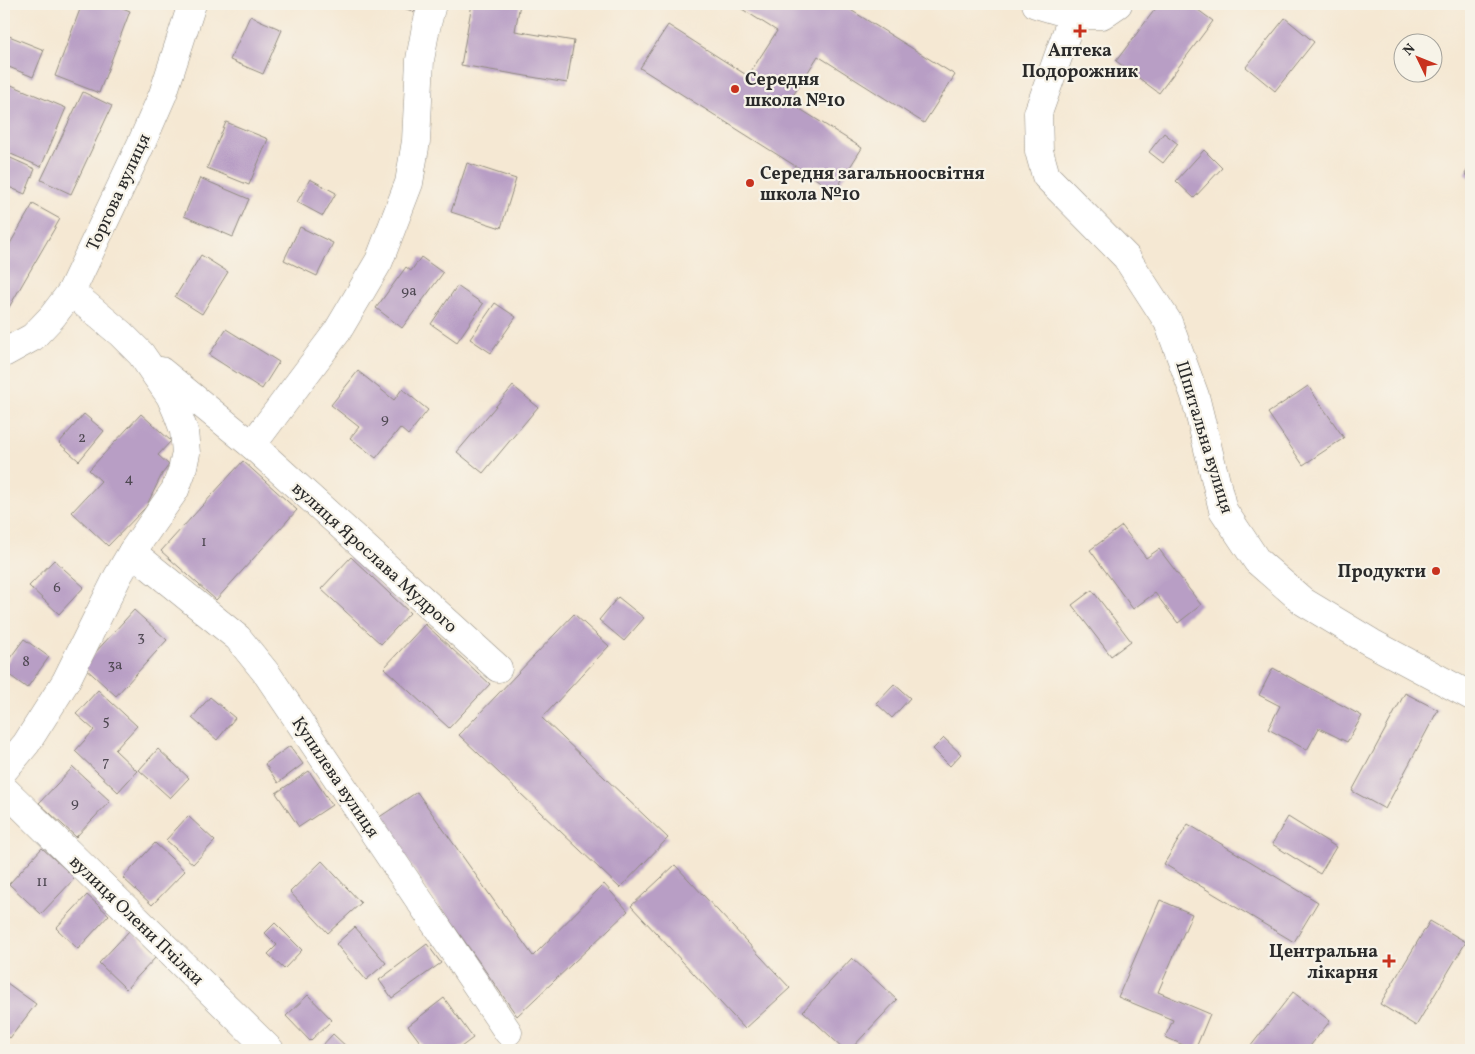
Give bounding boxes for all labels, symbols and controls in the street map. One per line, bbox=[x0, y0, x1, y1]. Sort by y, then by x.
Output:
marker: Аптека Подорожник bbox=[1074, 25, 1086, 37]
north arrow bbox=[1392, 32, 1442, 82]
place label: Аптека Подорожник bbox=[1022, 39, 1139, 85]
text: N bbox=[1399, 40, 1420, 60]
place label: Середня школа №10 bbox=[745, 68, 845, 114]
marker: Середня школа №10 bbox=[729, 83, 741, 95]
street label: Торгова вулиця bbox=[81, 130, 158, 255]
place label: Середня загальноосвітня школа №10 bbox=[760, 162, 985, 208]
marker: Середня загальноосвітня школа №10 bbox=[744, 177, 756, 189]
house number: 9а bbox=[401, 281, 417, 302]
street label: Шпитальна вулиця bbox=[1168, 358, 1239, 517]
house number: 9 bbox=[381, 409, 389, 430]
house number: 2 bbox=[78, 428, 86, 449]
house number: 4 bbox=[125, 469, 134, 490]
street label: вулиця Ярослава Мудрого bbox=[286, 477, 462, 639]
house number: 1 bbox=[201, 532, 207, 553]
place label: Продукти bbox=[1337, 560, 1426, 585]
marker: Продукти bbox=[1430, 565, 1442, 577]
house number: 6 bbox=[53, 578, 61, 599]
house number: 3 bbox=[137, 627, 145, 648]
house number: 8 bbox=[22, 652, 30, 673]
house number: 3а bbox=[107, 655, 123, 676]
house number: 5 bbox=[102, 711, 110, 732]
street label: Купилева вулиця bbox=[285, 712, 385, 843]
house number: 7 bbox=[102, 752, 110, 773]
house number: 9 bbox=[71, 793, 79, 814]
street label: вулиця Олени Пчілки bbox=[63, 850, 209, 992]
house number: 11 bbox=[36, 872, 48, 893]
place label: Центральна лікарня bbox=[1269, 940, 1378, 986]
marker: Центральна лікарня bbox=[1382, 954, 1396, 968]

